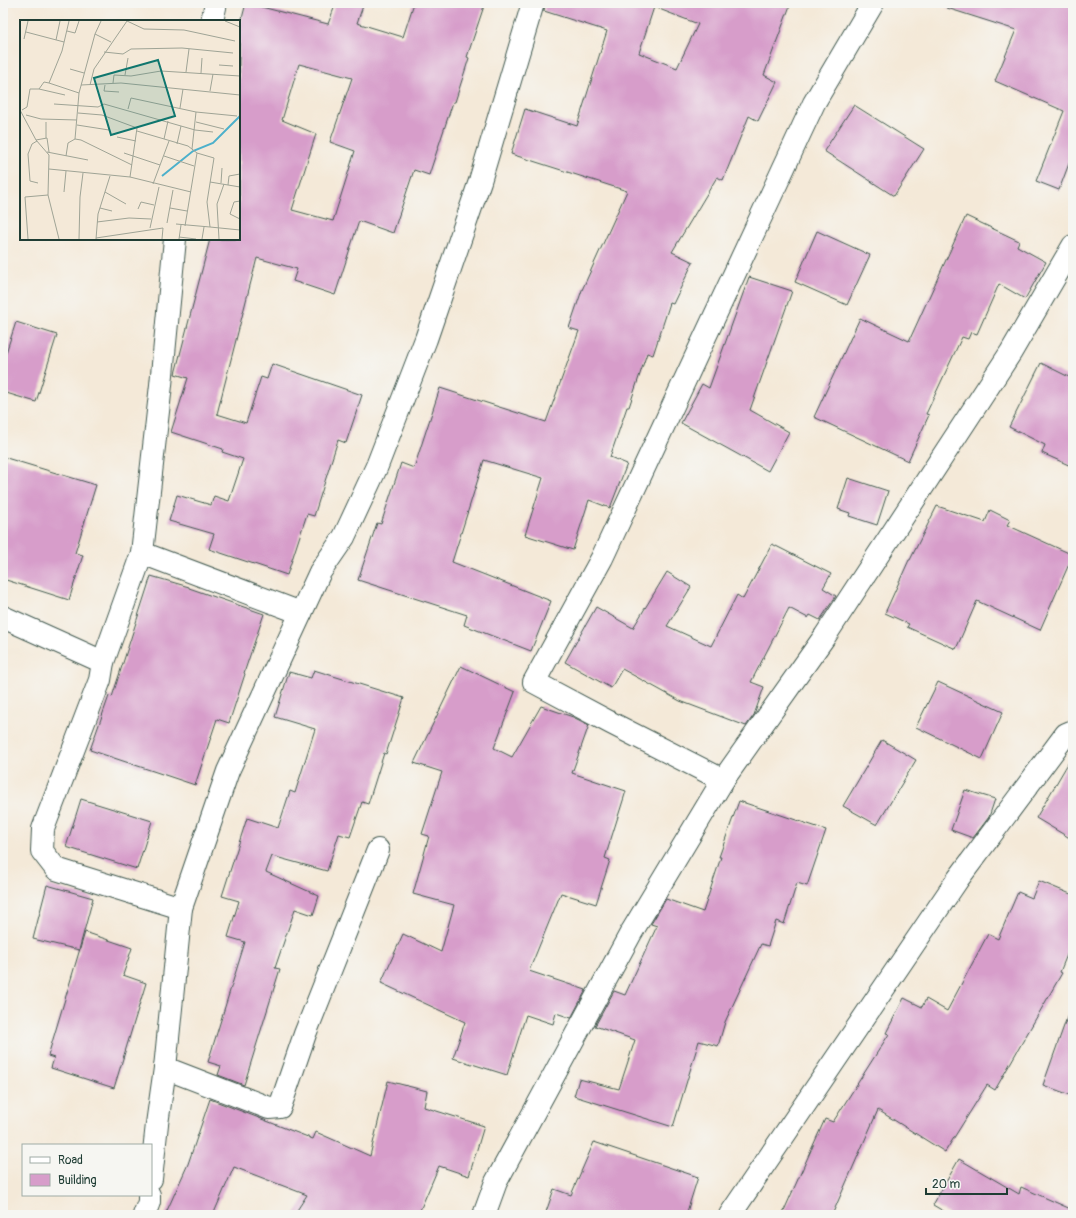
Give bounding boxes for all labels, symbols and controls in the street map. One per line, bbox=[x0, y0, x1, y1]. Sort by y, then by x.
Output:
inset map bbox=[20, 20, 240, 240]
legend bbox=[22, 1144, 152, 1196]
text: Road bbox=[58, 1153, 83, 1168]
scale bar bbox=[926, 1170, 1007, 1196]
text: Building bbox=[58, 1173, 97, 1188]
text: 20 m bbox=[932, 1177, 961, 1192]

